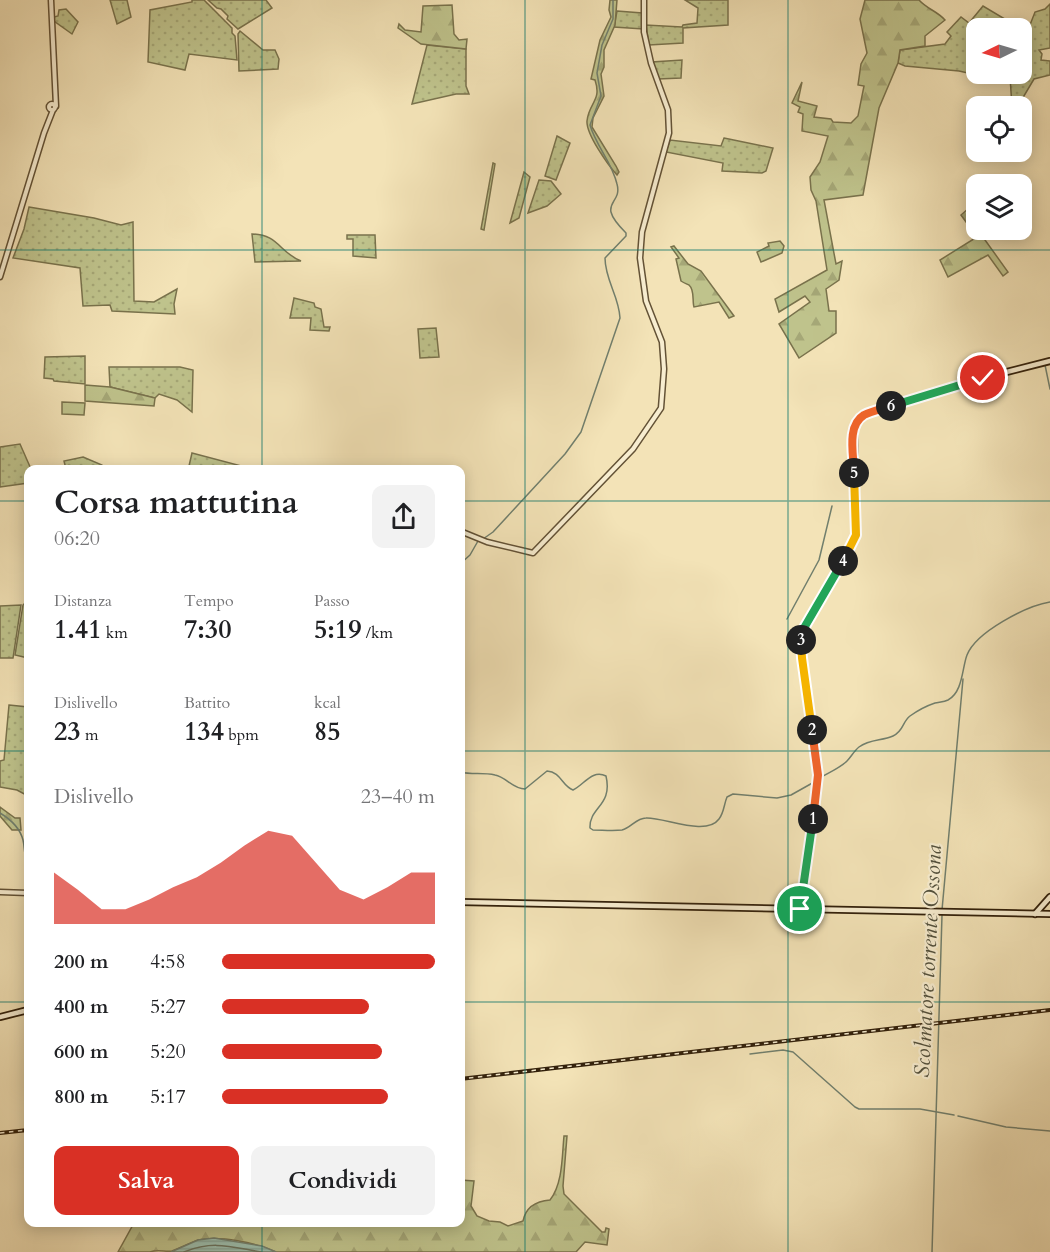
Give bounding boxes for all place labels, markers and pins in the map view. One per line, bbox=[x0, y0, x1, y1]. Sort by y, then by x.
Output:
pin bbox=[957, 352, 1008, 403]
pin: 6 bbox=[876, 391, 906, 421]
pin: 5 bbox=[839, 458, 869, 488]
pin: 4 bbox=[828, 546, 858, 576]
pin: 3 bbox=[786, 625, 816, 655]
pin: 2 bbox=[797, 715, 827, 745]
pin: 1 bbox=[798, 804, 828, 834]
pin bbox=[774, 883, 825, 934]

